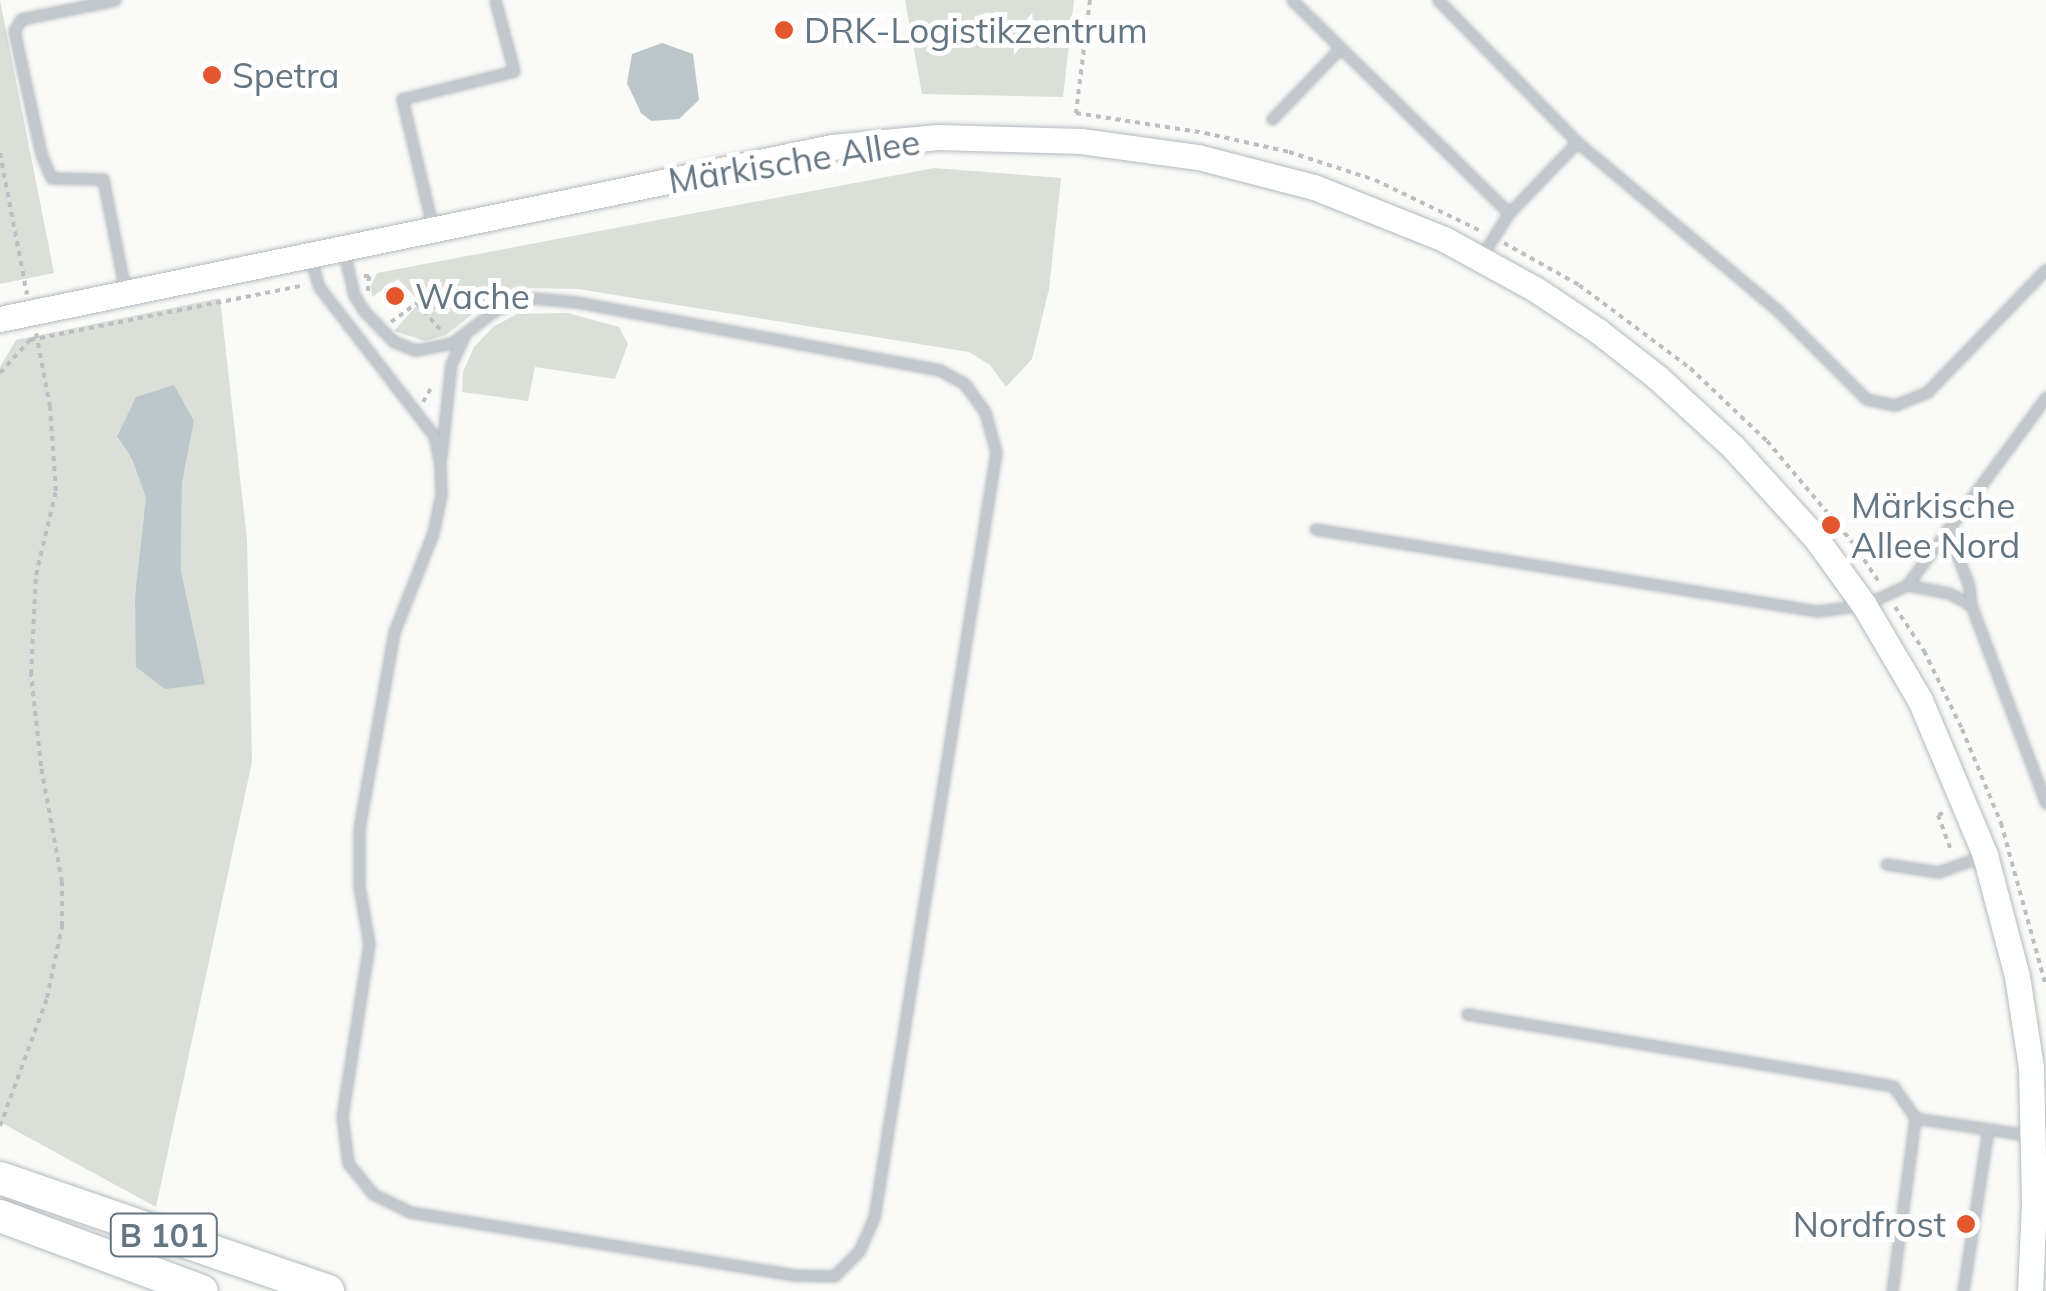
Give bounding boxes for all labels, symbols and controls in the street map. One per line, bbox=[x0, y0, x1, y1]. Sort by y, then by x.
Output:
place label: DRK-Logistikzentrum bbox=[804, 9, 1148, 51]
marker: DRK-Logistikzentrum bbox=[773, 19, 795, 41]
place label: Spetra bbox=[232, 54, 340, 96]
marker: Spetra bbox=[201, 64, 223, 86]
street label: Märkische Allee bbox=[665, 120, 923, 202]
place label: Wache bbox=[415, 275, 530, 317]
marker: Wache bbox=[384, 285, 406, 307]
place label: Märkische Allee Nord bbox=[1851, 484, 2020, 566]
marker: Märkische Allee Nord bbox=[1820, 514, 1842, 536]
place label: Nordfrost bbox=[1793, 1203, 1946, 1245]
road number: B 101 bbox=[109, 1208, 219, 1262]
marker: Nordfrost bbox=[1955, 1213, 1977, 1235]

